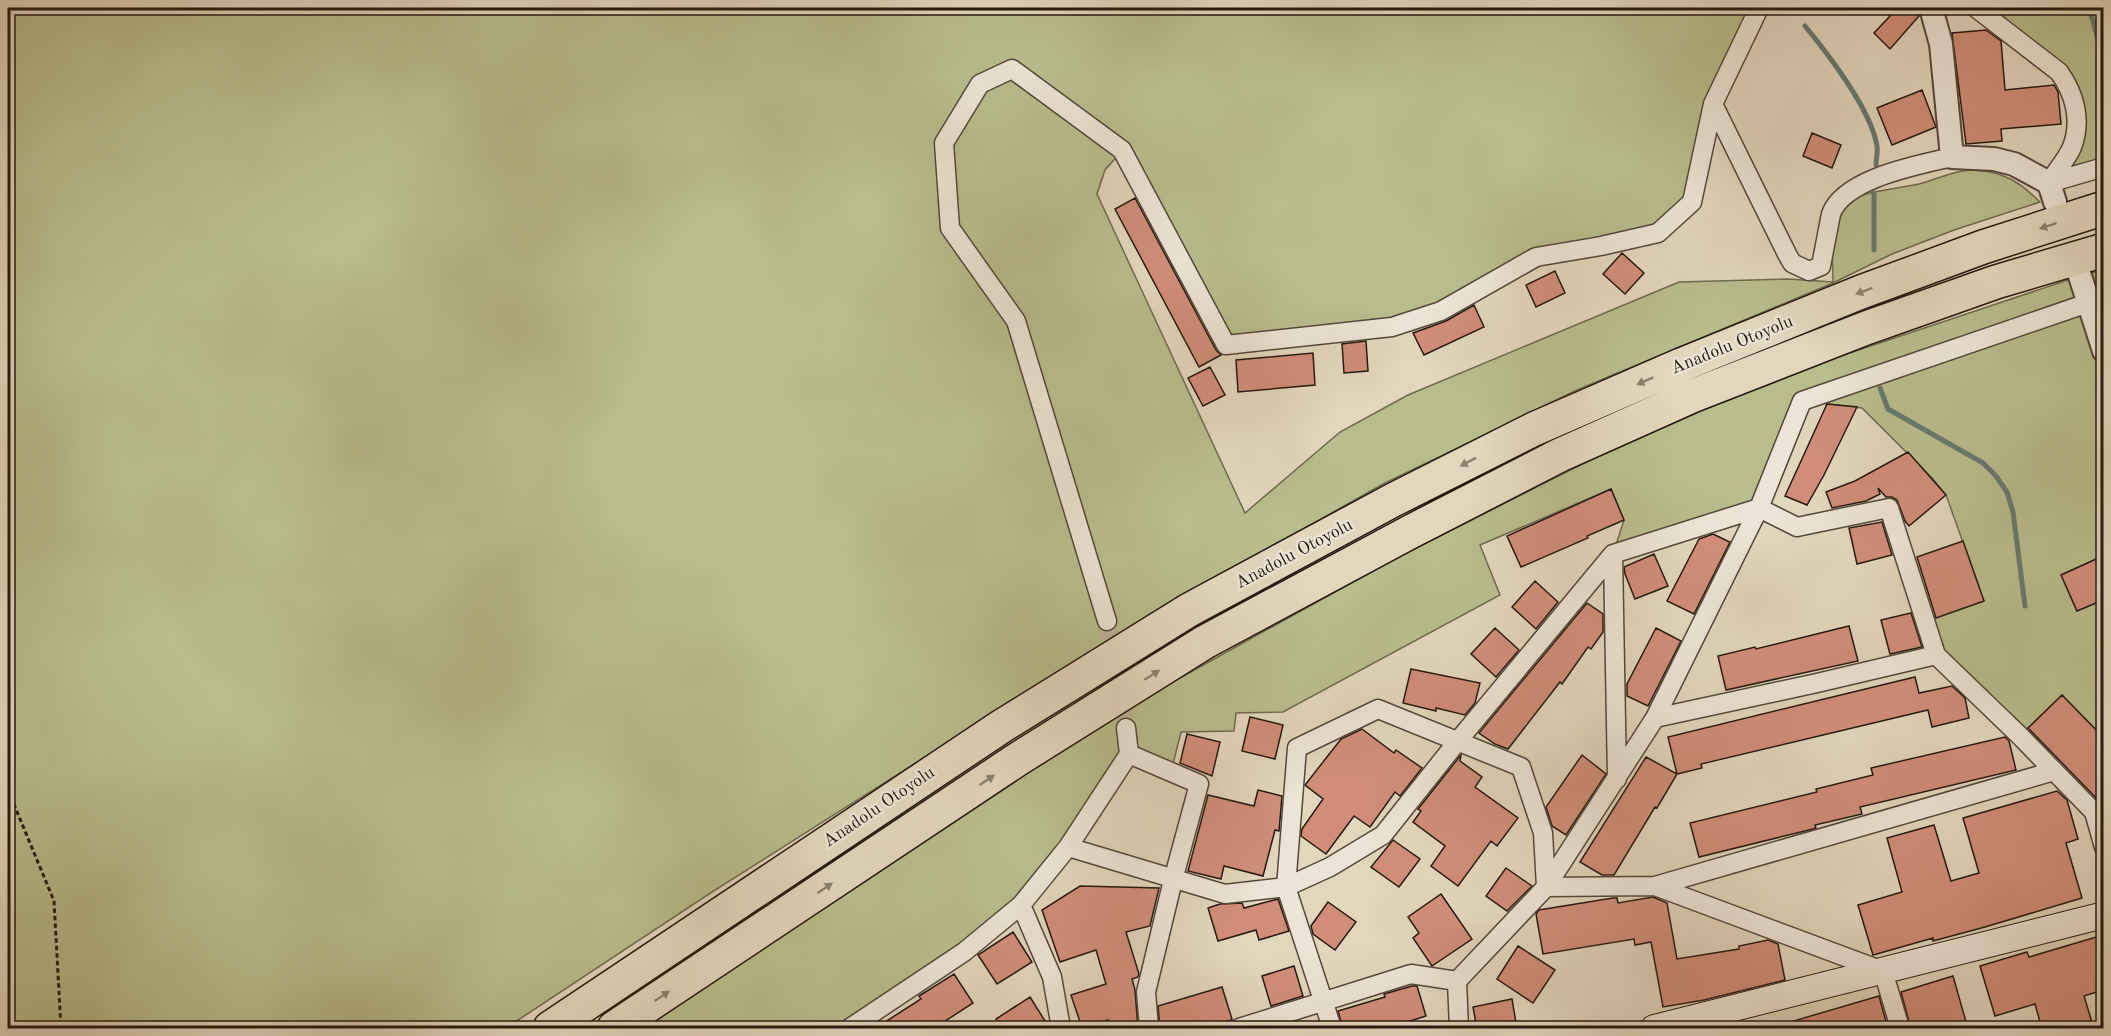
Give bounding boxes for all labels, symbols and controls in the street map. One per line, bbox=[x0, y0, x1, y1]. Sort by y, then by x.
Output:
one-way arrow bbox=[2039, 222, 2057, 231]
one-way arrow bbox=[1855, 286, 1873, 296]
street label: Anadolu Otoyolu bbox=[1668, 312, 1796, 378]
one-way arrow bbox=[1635, 376, 1653, 386]
one-way arrow bbox=[1459, 458, 1476, 467]
street label: Anadolu Otoyolu bbox=[1232, 515, 1356, 592]
one-way arrow bbox=[1144, 670, 1160, 681]
street label: Anadolu Otoyolu bbox=[820, 763, 938, 851]
one-way arrow bbox=[979, 775, 995, 786]
one-way arrow bbox=[816, 882, 833, 893]
one-way arrow bbox=[654, 990, 670, 1002]

